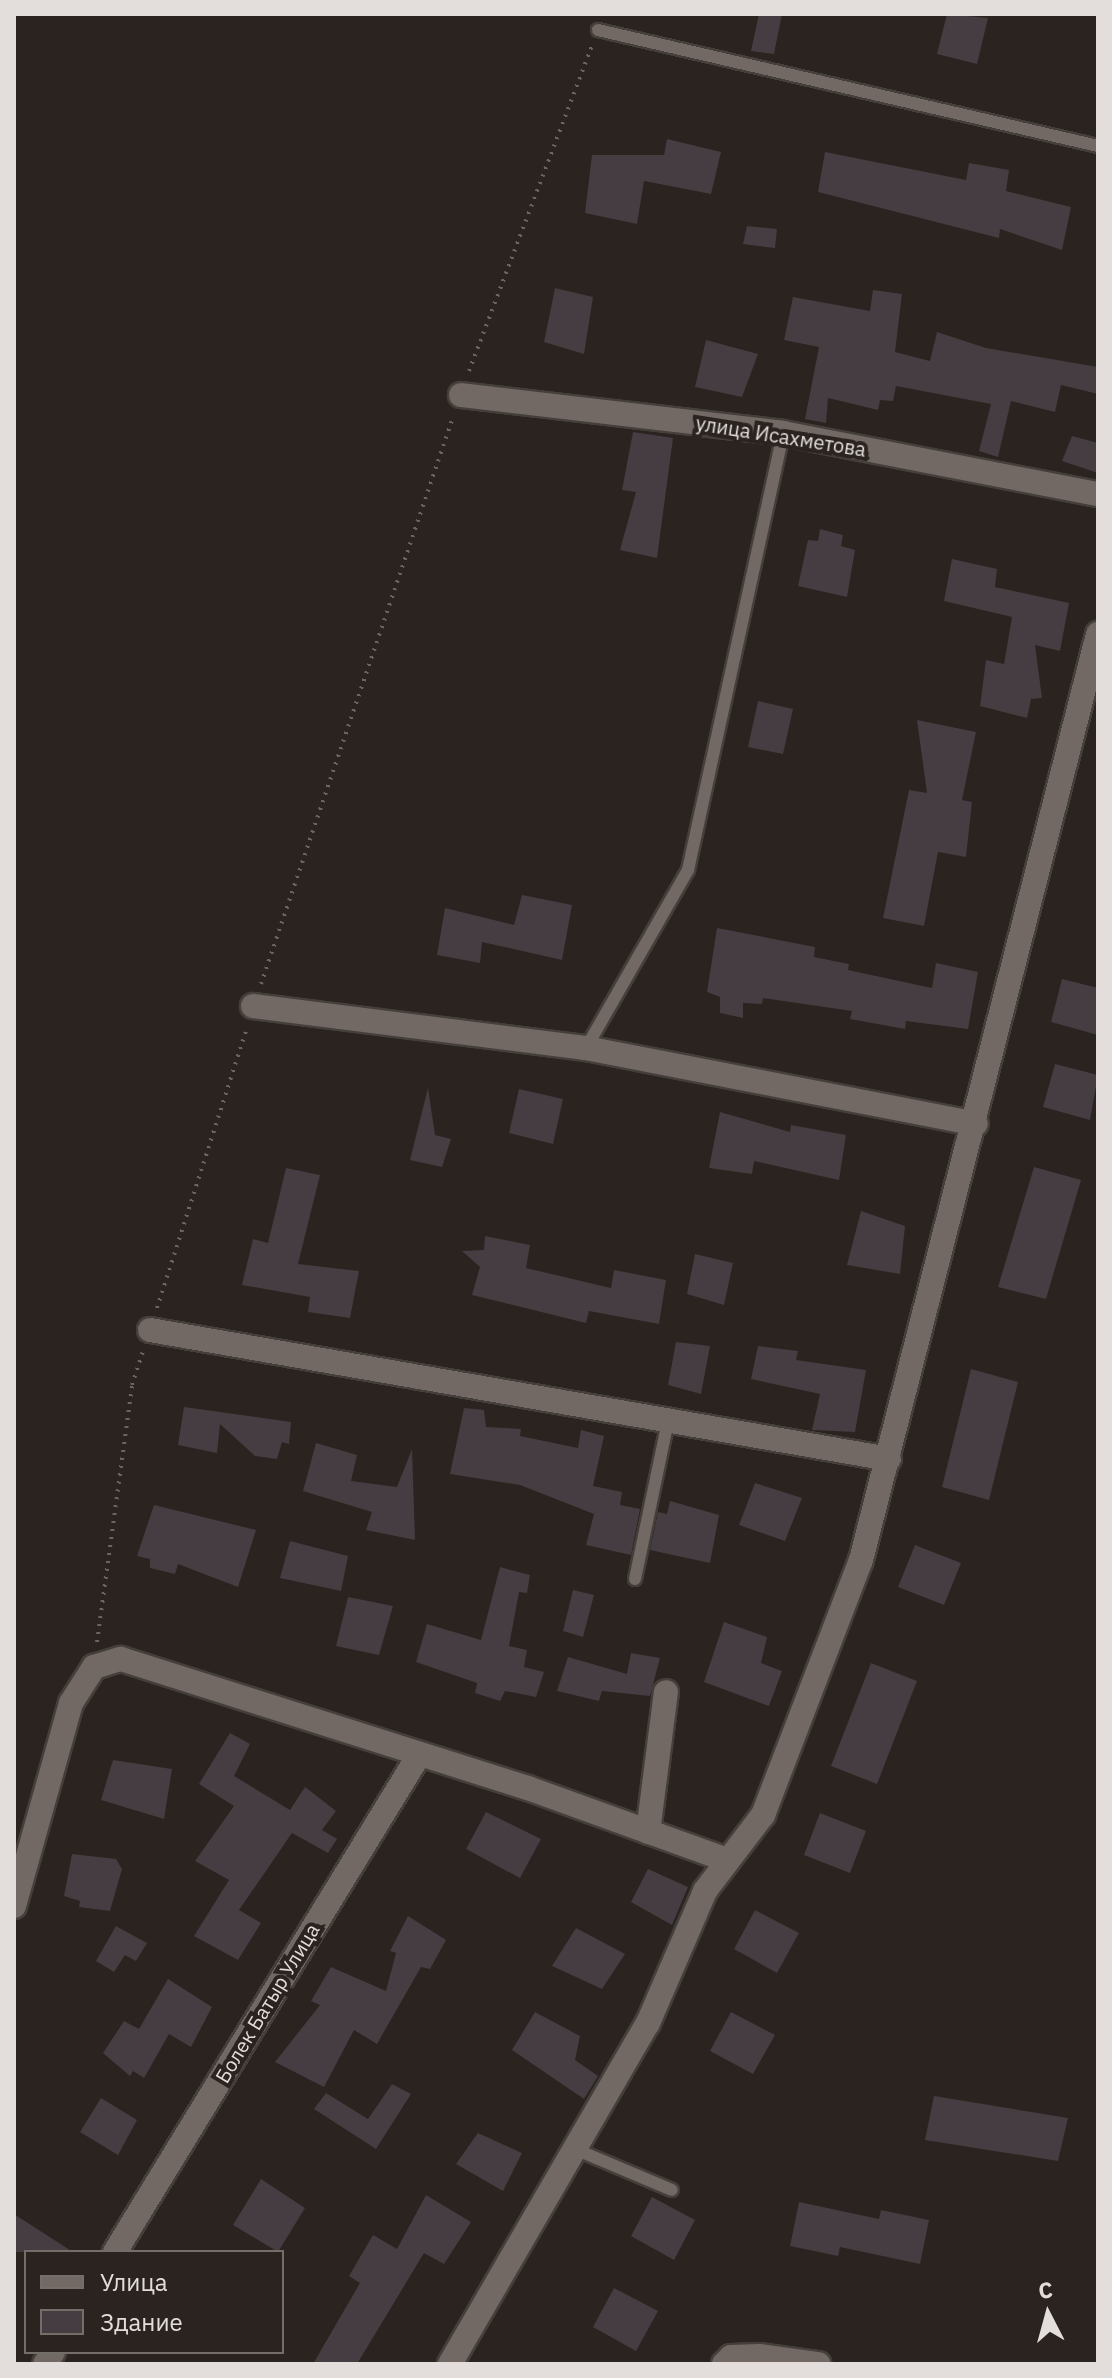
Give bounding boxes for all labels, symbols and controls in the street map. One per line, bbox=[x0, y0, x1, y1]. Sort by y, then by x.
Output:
street label: улица Исахметова bbox=[694, 411, 868, 461]
street label: Болек Батыр Улица bbox=[210, 1919, 324, 2087]
legend bbox=[24, 2250, 284, 2354]
text: Улица bbox=[100, 2266, 168, 2298]
north arrow bbox=[1008, 2274, 1088, 2354]
text: С bbox=[1037, 2274, 1054, 2305]
text: Здание bbox=[100, 2306, 183, 2338]

